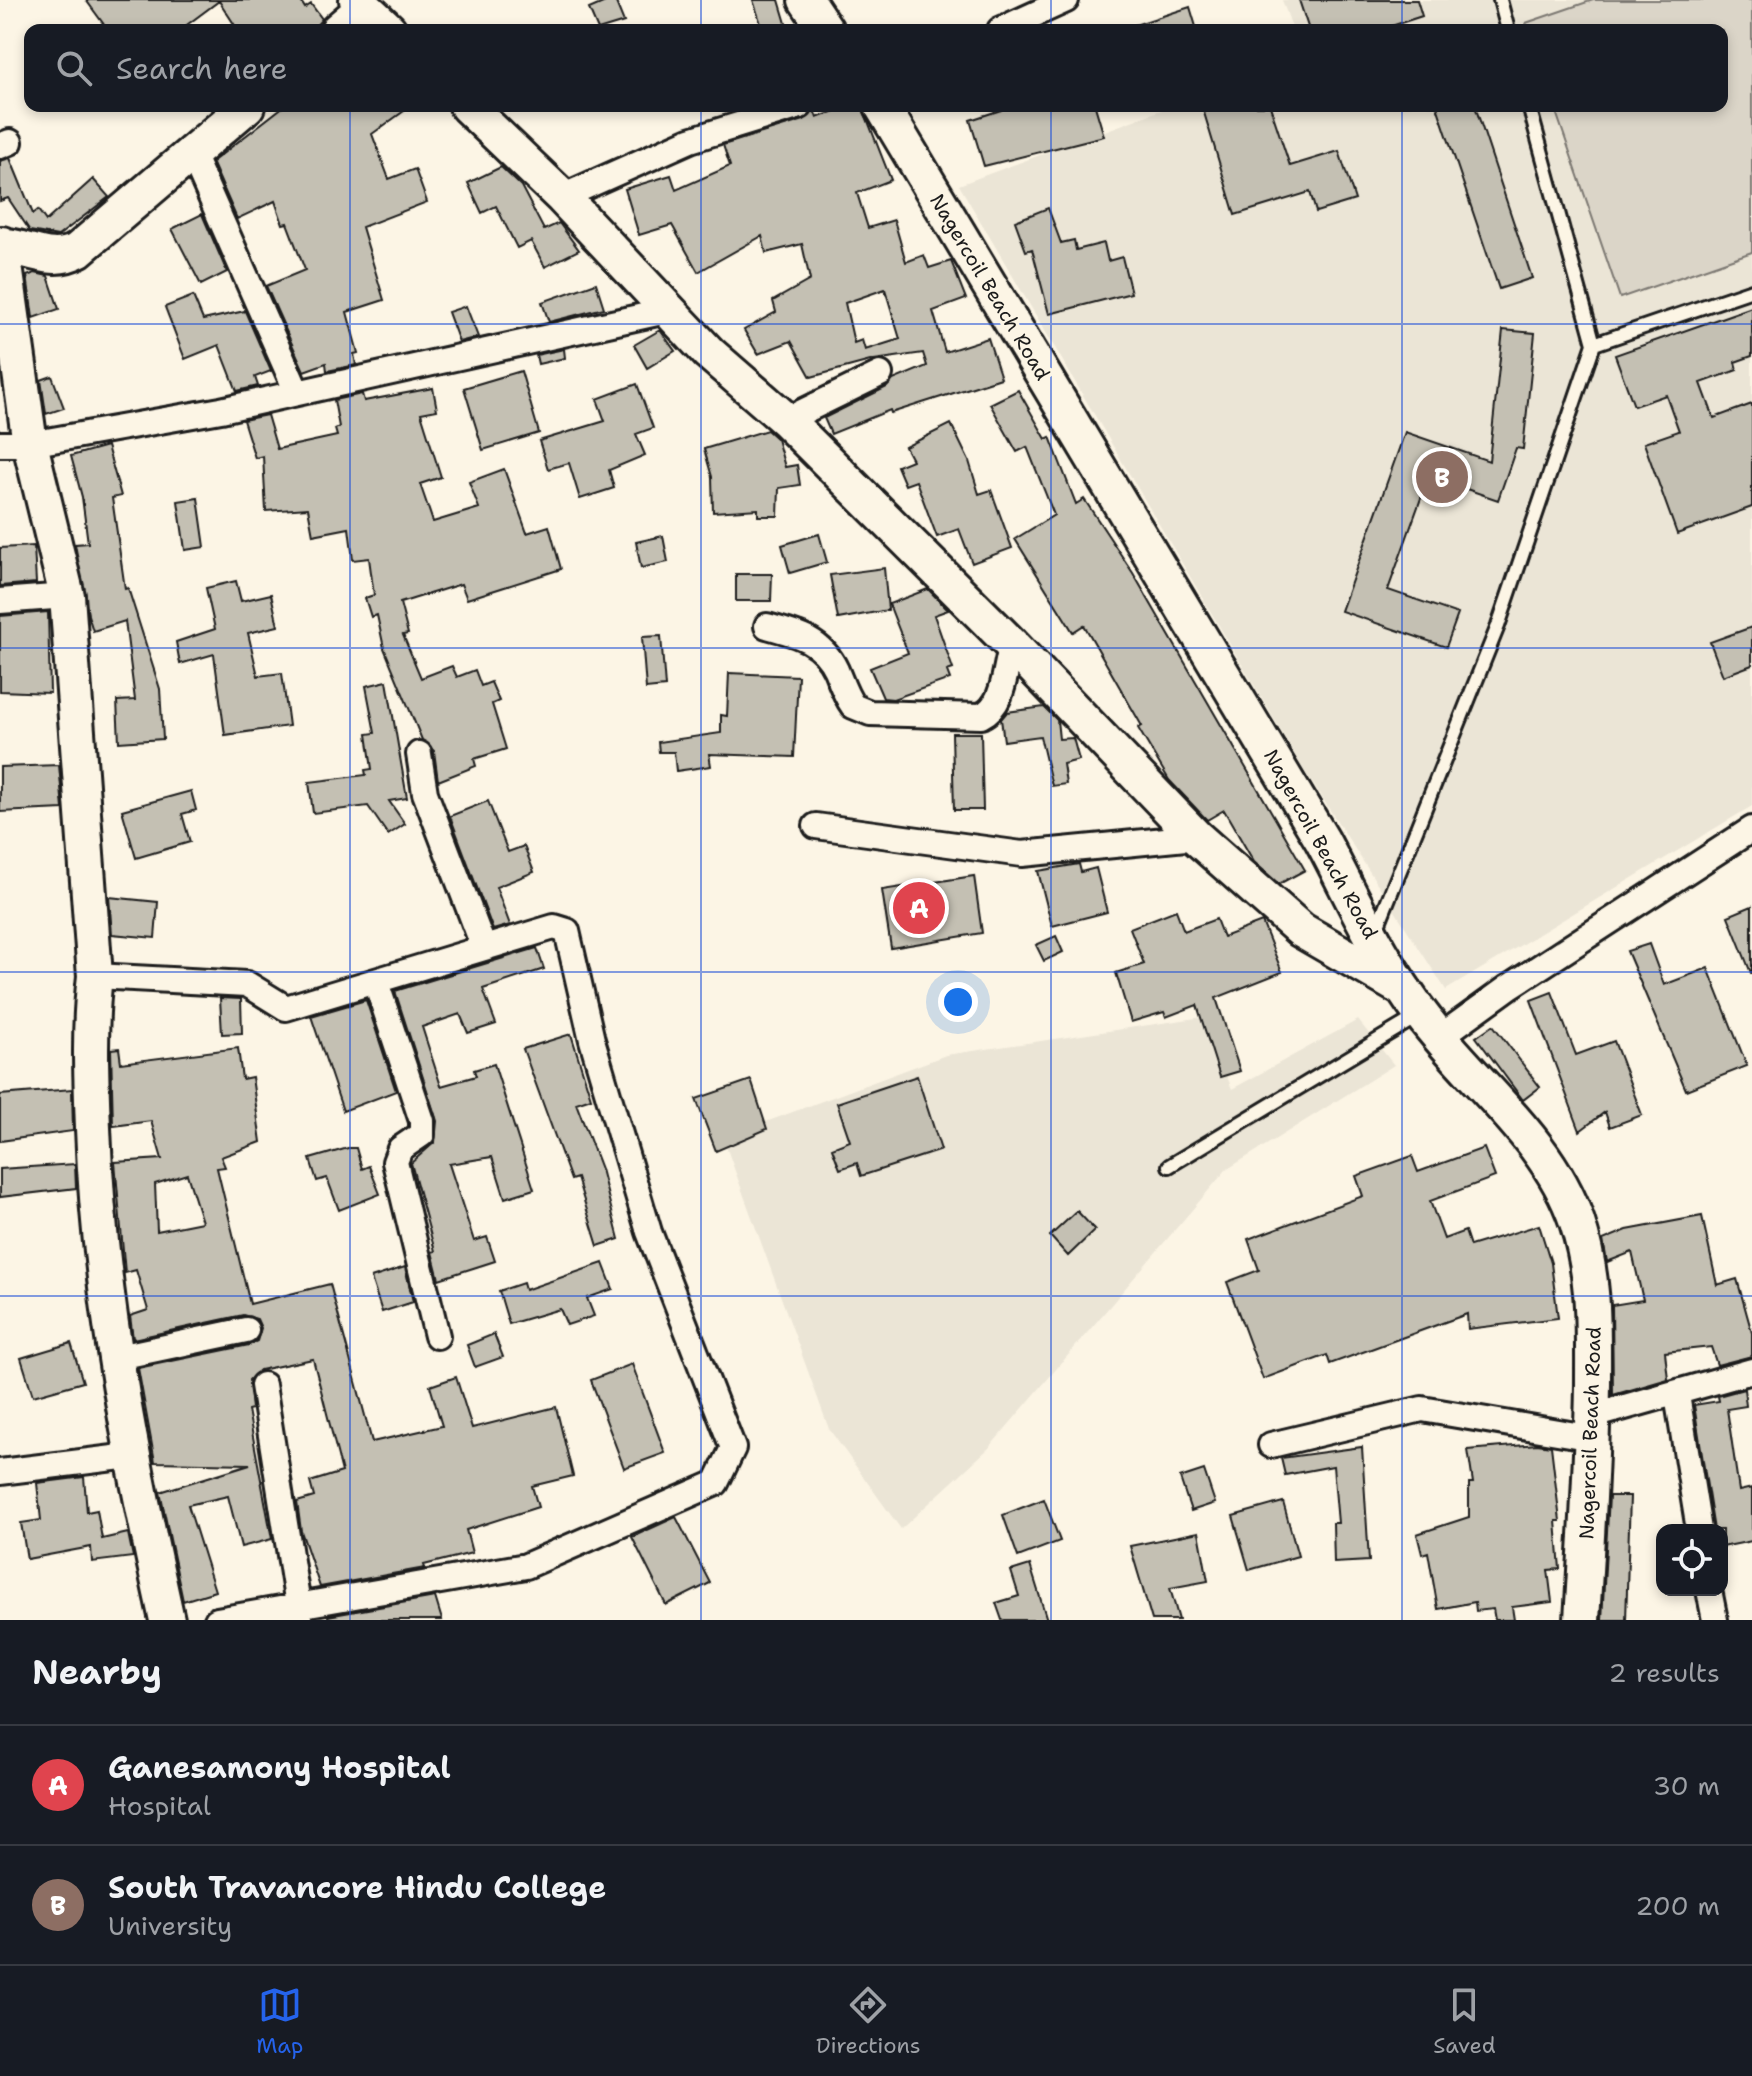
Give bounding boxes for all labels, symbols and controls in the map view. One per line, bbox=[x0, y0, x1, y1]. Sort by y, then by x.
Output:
search box bbox=[24, 24, 1728, 112]
icon: search bbox=[52, 46, 96, 90]
text: Search here bbox=[116, 48, 287, 89]
street label: Nagercoil Beach Road bbox=[924, 189, 1056, 385]
pin: B bbox=[1416, 447, 1468, 507]
street label: Nagercoil Beach Road bbox=[1258, 745, 1384, 944]
pin: A bbox=[893, 878, 945, 938]
your location bbox=[938, 982, 978, 1022]
street label: Nagercoil Beach Road bbox=[1573, 1326, 1607, 1540]
map controls bbox=[1656, 1524, 1728, 1596]
button: locate bbox=[1656, 1524, 1728, 1596]
text: Nearby bbox=[32, 1649, 162, 1695]
text: 2 results bbox=[1608, 1655, 1720, 1690]
text: Ganesamony Hospital bbox=[108, 1747, 451, 1788]
text: A bbox=[48, 1768, 68, 1803]
text: 30 m bbox=[1653, 1768, 1720, 1803]
text: Hospital bbox=[108, 1788, 211, 1823]
text: South Travancore Hindu College bbox=[108, 1867, 606, 1908]
text: B bbox=[50, 1888, 66, 1923]
text: 200 m bbox=[1635, 1888, 1720, 1923]
text: University bbox=[108, 1908, 232, 1943]
tab: Map bbox=[256, 1983, 303, 2060]
tab: Directions bbox=[816, 1983, 921, 2060]
tab: Saved bbox=[1433, 1983, 1496, 2060]

